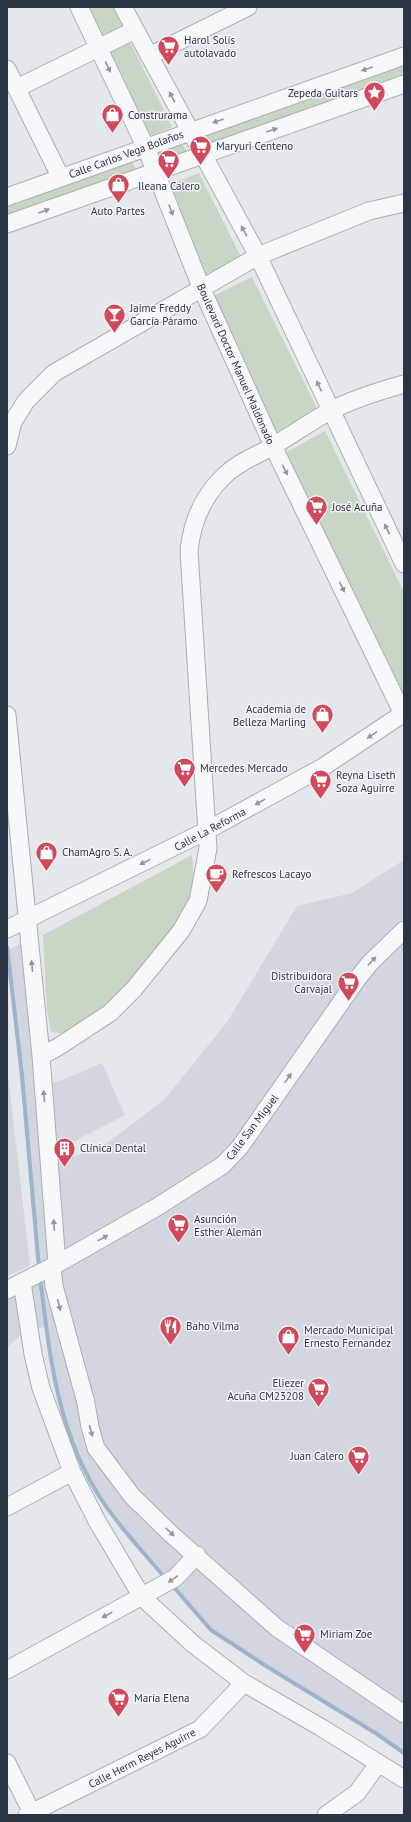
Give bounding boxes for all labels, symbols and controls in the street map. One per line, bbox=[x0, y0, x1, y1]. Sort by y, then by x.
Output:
supermarket icon: Harol Solís autolavado bbox=[155, 33, 181, 66]
place label: Harol Solís autolavado bbox=[184, 33, 236, 60]
one-way arrow bbox=[105, 61, 111, 73]
one-way arrow bbox=[361, 66, 373, 72]
place icon: Zepeda Guitars bbox=[361, 80, 387, 113]
place label: Zepeda Guitars bbox=[288, 86, 358, 100]
one-way arrow bbox=[168, 91, 175, 103]
shop icon: Construrama bbox=[100, 102, 126, 135]
place label: Construrama bbox=[128, 108, 187, 122]
one-way arrow bbox=[212, 119, 224, 125]
street label: Calle Carlos Vega Bolaños bbox=[67, 127, 186, 181]
one-way arrow bbox=[266, 127, 278, 133]
supermarket icon: Maryuri Centeno bbox=[188, 133, 214, 166]
place label: Maryuri Centeno bbox=[216, 139, 293, 153]
supermarket icon: Ileana Calero bbox=[156, 147, 182, 180]
shop icon: Auto Partes bbox=[105, 172, 131, 205]
place label: Ileana Calero bbox=[138, 179, 200, 193]
place label: Auto Partes bbox=[91, 204, 145, 218]
one-way arrow bbox=[168, 205, 174, 216]
one-way arrow bbox=[38, 207, 50, 213]
one-way arrow bbox=[241, 225, 248, 237]
street label: Boulevard Doctor Manuel Maldonado bbox=[194, 281, 278, 447]
bar icon: Jaime Freddy García Páramo bbox=[102, 301, 128, 334]
place label: Jaime Freddy García Páramo bbox=[129, 301, 198, 328]
one-way arrow bbox=[316, 381, 322, 392]
one-way arrow bbox=[282, 464, 288, 476]
supermarket icon: José Acuña bbox=[303, 494, 329, 527]
place label: José Acuña bbox=[331, 500, 383, 514]
one-way arrow bbox=[384, 523, 390, 535]
one-way arrow bbox=[339, 581, 345, 593]
place label: Academia de Belleza Marling bbox=[233, 702, 306, 729]
shop icon: Academia de Belleza Marling bbox=[309, 702, 335, 735]
one-way arrow bbox=[366, 731, 377, 739]
supermarket icon: Mercedes Mercado bbox=[171, 755, 197, 788]
place label: Mercedes Mercado bbox=[200, 761, 288, 775]
supermarket icon: Reyna Liseth Soza Aguirre bbox=[308, 768, 334, 801]
place label: Reyna Liseth Soza Aguirre bbox=[336, 768, 396, 795]
one-way arrow bbox=[254, 798, 266, 805]
street label: Calle La Reforma bbox=[172, 804, 248, 854]
shop icon: ChamAgro S. A. bbox=[33, 839, 59, 872]
place label: ChamAgro S. A. bbox=[62, 845, 132, 859]
one-way arrow bbox=[139, 858, 151, 865]
cafe icon: Refrescos Lacayo bbox=[203, 861, 229, 894]
place label: Refrescos Lacayo bbox=[232, 867, 312, 881]
one-way arrow bbox=[367, 956, 377, 966]
one-way arrow bbox=[29, 960, 35, 972]
place label: Distribuidora Carvajal bbox=[271, 969, 333, 996]
supermarket icon: Distribuidora Carvajal bbox=[335, 969, 361, 1002]
one-way arrow bbox=[284, 1073, 292, 1083]
one-way arrow bbox=[40, 1090, 47, 1102]
street label: Calle San Miguel bbox=[223, 1091, 282, 1163]
building icon: Clínica Dental bbox=[51, 1135, 77, 1168]
place label: Clínica Dental bbox=[80, 1141, 147, 1155]
supermarket icon: Asunción Esther Alemán bbox=[165, 1212, 191, 1245]
place label: Asunción Esther Alemán bbox=[194, 1212, 262, 1239]
one-way arrow bbox=[50, 1219, 57, 1231]
one-way arrow bbox=[97, 1234, 109, 1241]
one-way arrow bbox=[56, 1299, 62, 1311]
restaurant icon: Baho Vilma bbox=[158, 1313, 184, 1346]
place label: Baho Vilma bbox=[186, 1319, 239, 1333]
shop icon: Mercado Municipal Ernesto Fernandez bbox=[276, 1323, 302, 1356]
place label: Mercado Municipal Ernesto Fernandez bbox=[304, 1323, 394, 1350]
place label: Eliezer Acuña CM23208 bbox=[227, 1376, 304, 1403]
supermarket icon: Eliezer Acuña CM23208 bbox=[306, 1376, 332, 1409]
one-way arrow bbox=[88, 1425, 94, 1437]
supermarket icon: Juan Calero bbox=[346, 1443, 372, 1476]
place label: Juan Calero bbox=[289, 1449, 344, 1463]
one-way arrow bbox=[165, 1527, 175, 1537]
one-way arrow bbox=[167, 1575, 178, 1583]
one-way arrow bbox=[101, 1612, 113, 1618]
supermarket icon: Miriam Zoe bbox=[292, 1621, 318, 1654]
place label: Miriam Zoe bbox=[320, 1627, 373, 1641]
supermarket icon: María Elena bbox=[105, 1685, 131, 1718]
place label: María Elena bbox=[134, 1691, 189, 1705]
street label: Calle Herm Reyes Aguirre bbox=[86, 1725, 198, 1791]

